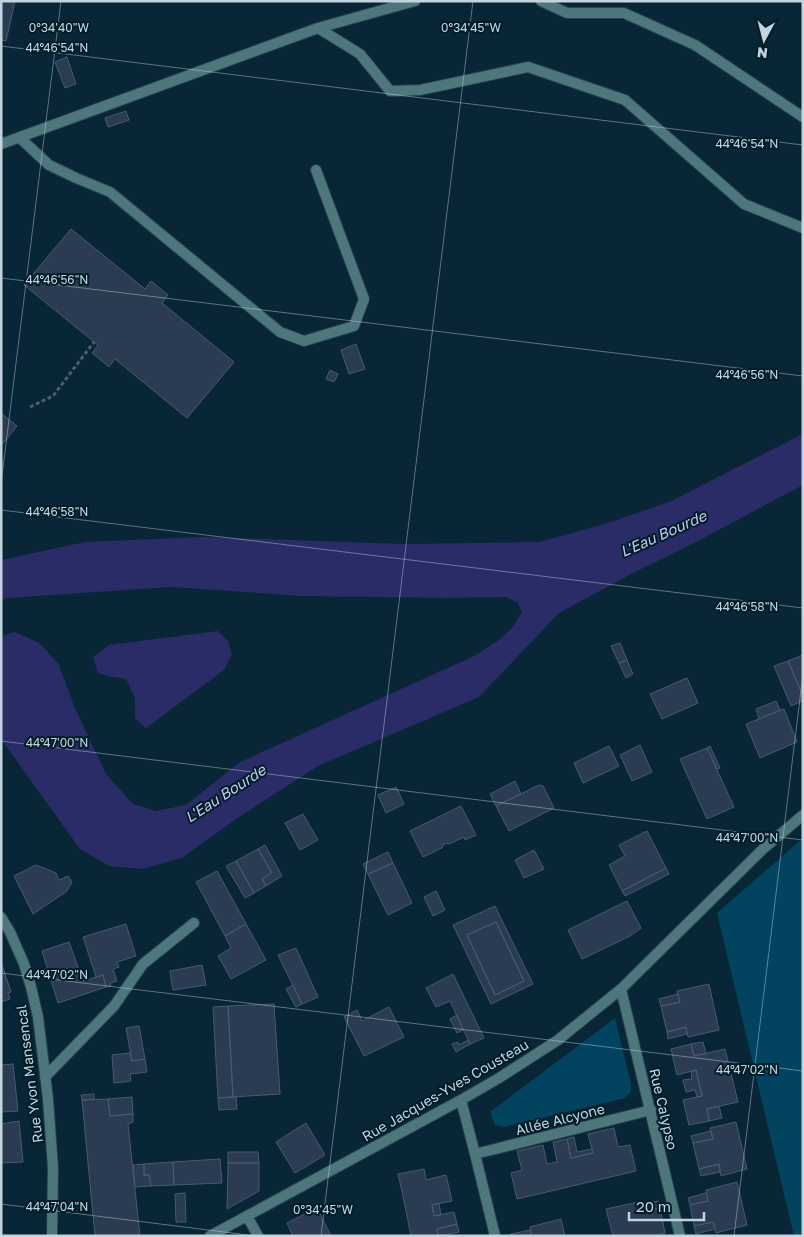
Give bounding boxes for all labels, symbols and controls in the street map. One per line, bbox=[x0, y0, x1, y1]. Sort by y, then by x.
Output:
north arrow bbox=[739, 15, 789, 65]
text: 0°34'40"W bbox=[29, 20, 90, 35]
text: 0°34'45"W bbox=[441, 20, 501, 35]
text: 44°46'54"N bbox=[26, 40, 88, 55]
text: N bbox=[756, 44, 769, 62]
text: 44°46'54"N bbox=[716, 136, 778, 151]
text: 44°46'56"N bbox=[26, 272, 88, 287]
text: 44°46'56"N bbox=[716, 367, 778, 382]
text: 44°46'58"N bbox=[26, 504, 88, 519]
water label: L'Eau Bourde bbox=[617, 505, 710, 560]
text: 44°46'58"N bbox=[716, 599, 778, 614]
text: 44°47'00"N bbox=[26, 735, 88, 750]
water label: L'Eau Bourde bbox=[181, 760, 270, 826]
text: 44°47'00"N bbox=[716, 830, 778, 845]
text: 44°47'02"N bbox=[26, 967, 88, 982]
street label: Rue Yvon Mansencal bbox=[12, 1004, 46, 1144]
street label: Rue Jacques-Yves Cousteau bbox=[359, 1035, 531, 1145]
text: 44°47'02"N bbox=[716, 1062, 778, 1077]
street label: Rue Calypso bbox=[646, 1067, 682, 1151]
street label: Allée Alcyone bbox=[514, 1100, 606, 1138]
scale bar bbox=[629, 1190, 704, 1222]
text: 20 m bbox=[636, 1197, 671, 1215]
text: 44°47'04"N bbox=[26, 1199, 88, 1214]
text: 0°34'45"W bbox=[293, 1202, 353, 1217]

